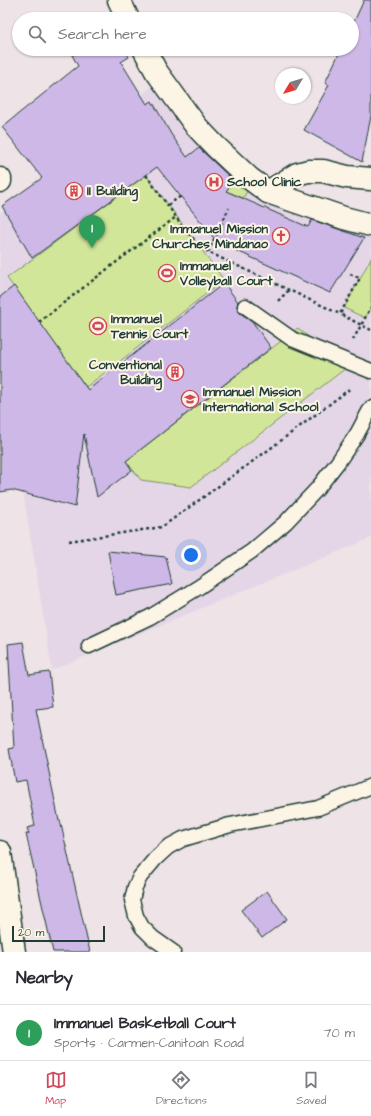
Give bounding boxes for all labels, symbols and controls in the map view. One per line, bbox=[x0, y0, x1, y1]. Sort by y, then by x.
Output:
search box bbox=[12, 12, 359, 56]
icon: search bbox=[26, 23, 48, 45]
text: Search here bbox=[58, 24, 147, 45]
north arrow bbox=[275, 68, 311, 104]
hospital icon: School Clinic bbox=[204, 172, 224, 192]
place label: School Clinic bbox=[226, 173, 303, 191]
building icon: II Building bbox=[64, 181, 84, 201]
place label: II Building bbox=[87, 182, 138, 202]
pin: 1 bbox=[79, 215, 105, 248]
place label: Immanuel Mission Churches Mindanao bbox=[152, 220, 269, 253]
church icon: Immanuel Mission Churches Mindanao bbox=[271, 226, 291, 246]
place label: Immanuel Volleyball Court bbox=[179, 257, 273, 291]
sports icon: Immanuel Volleyball Court bbox=[157, 263, 177, 283]
place label: Immanuel Tennis Court bbox=[110, 310, 189, 343]
sports icon: Immanuel Tennis Court bbox=[88, 316, 108, 336]
place label: Conventional Building bbox=[89, 356, 162, 391]
building icon: Conventional Building bbox=[165, 362, 185, 382]
place label: Immanuel Mission International School bbox=[203, 383, 319, 416]
school or university icon: Immanuel Mission International School bbox=[180, 389, 200, 409]
your location bbox=[181, 545, 201, 565]
scale bar bbox=[12, 924, 105, 943]
text: 20 m bbox=[18, 925, 44, 940]
text: Nearby bbox=[16, 966, 73, 990]
text: Immanuel Basketball Court bbox=[54, 1013, 236, 1034]
text: 1 bbox=[28, 1024, 30, 1042]
text: 70 m bbox=[323, 1024, 355, 1042]
text: Sports · Carmen-Canitoan Road bbox=[54, 1034, 244, 1052]
tab: Map bbox=[45, 1069, 67, 1108]
tab: Directions bbox=[156, 1069, 207, 1108]
tab: Saved bbox=[296, 1069, 326, 1108]

